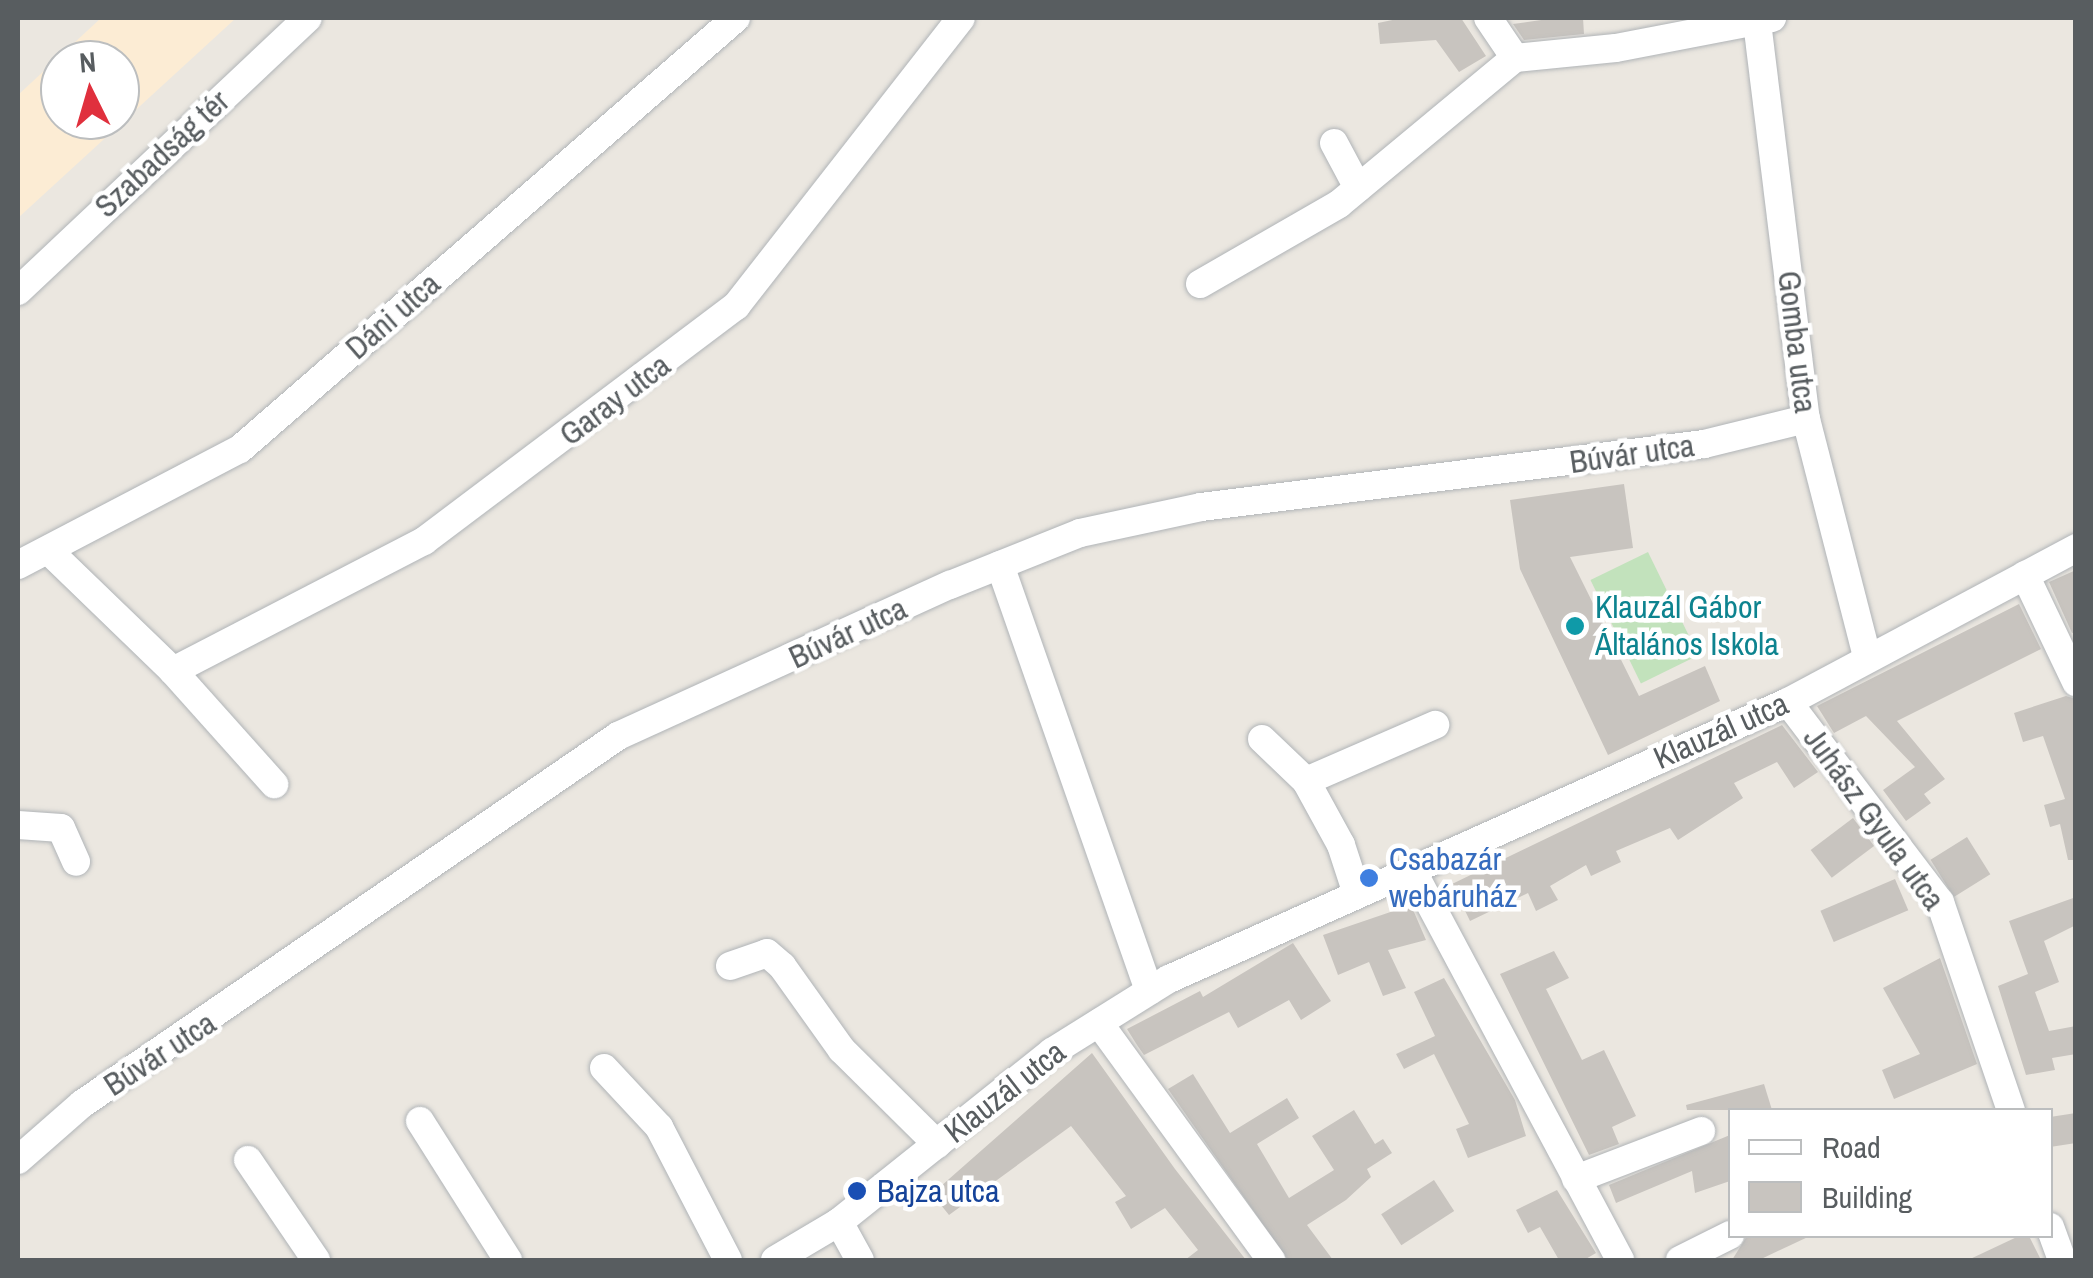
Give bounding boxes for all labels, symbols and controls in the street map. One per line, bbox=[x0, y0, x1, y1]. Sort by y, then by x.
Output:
north arrow bbox=[40, 40, 140, 140]
text: N bbox=[78, 42, 97, 82]
street label: Szabadság tér bbox=[87, 82, 237, 226]
street label: Dáni utca bbox=[338, 265, 448, 367]
street label: Gomba utca bbox=[1769, 269, 1825, 415]
street label: Garay utca bbox=[552, 346, 678, 454]
street label: Búvár utca bbox=[1567, 426, 1697, 482]
street label: Búvár utca bbox=[783, 589, 913, 677]
place label: Klauzál Gábor Általános Iskola bbox=[1595, 589, 1779, 664]
marker: Klauzál Gábor Általános Iskola bbox=[1564, 615, 1586, 637]
street label: Klauzál utca bbox=[1648, 684, 1794, 778]
street label: Juhász Gyula utca bbox=[1795, 720, 1953, 918]
place label: Csabazár webáruház bbox=[1389, 841, 1517, 916]
marker: Csabazár webáruház bbox=[1358, 867, 1380, 889]
street label: Búvár utca bbox=[97, 1004, 223, 1104]
street label: Klauzál utca bbox=[937, 1033, 1073, 1151]
legend bbox=[1728, 1108, 2053, 1238]
text: Road bbox=[1822, 1127, 1881, 1167]
place label: Bajza utca bbox=[877, 1172, 1000, 1210]
text: Building bbox=[1822, 1177, 1912, 1217]
marker: Bajza utca bbox=[846, 1180, 868, 1202]

